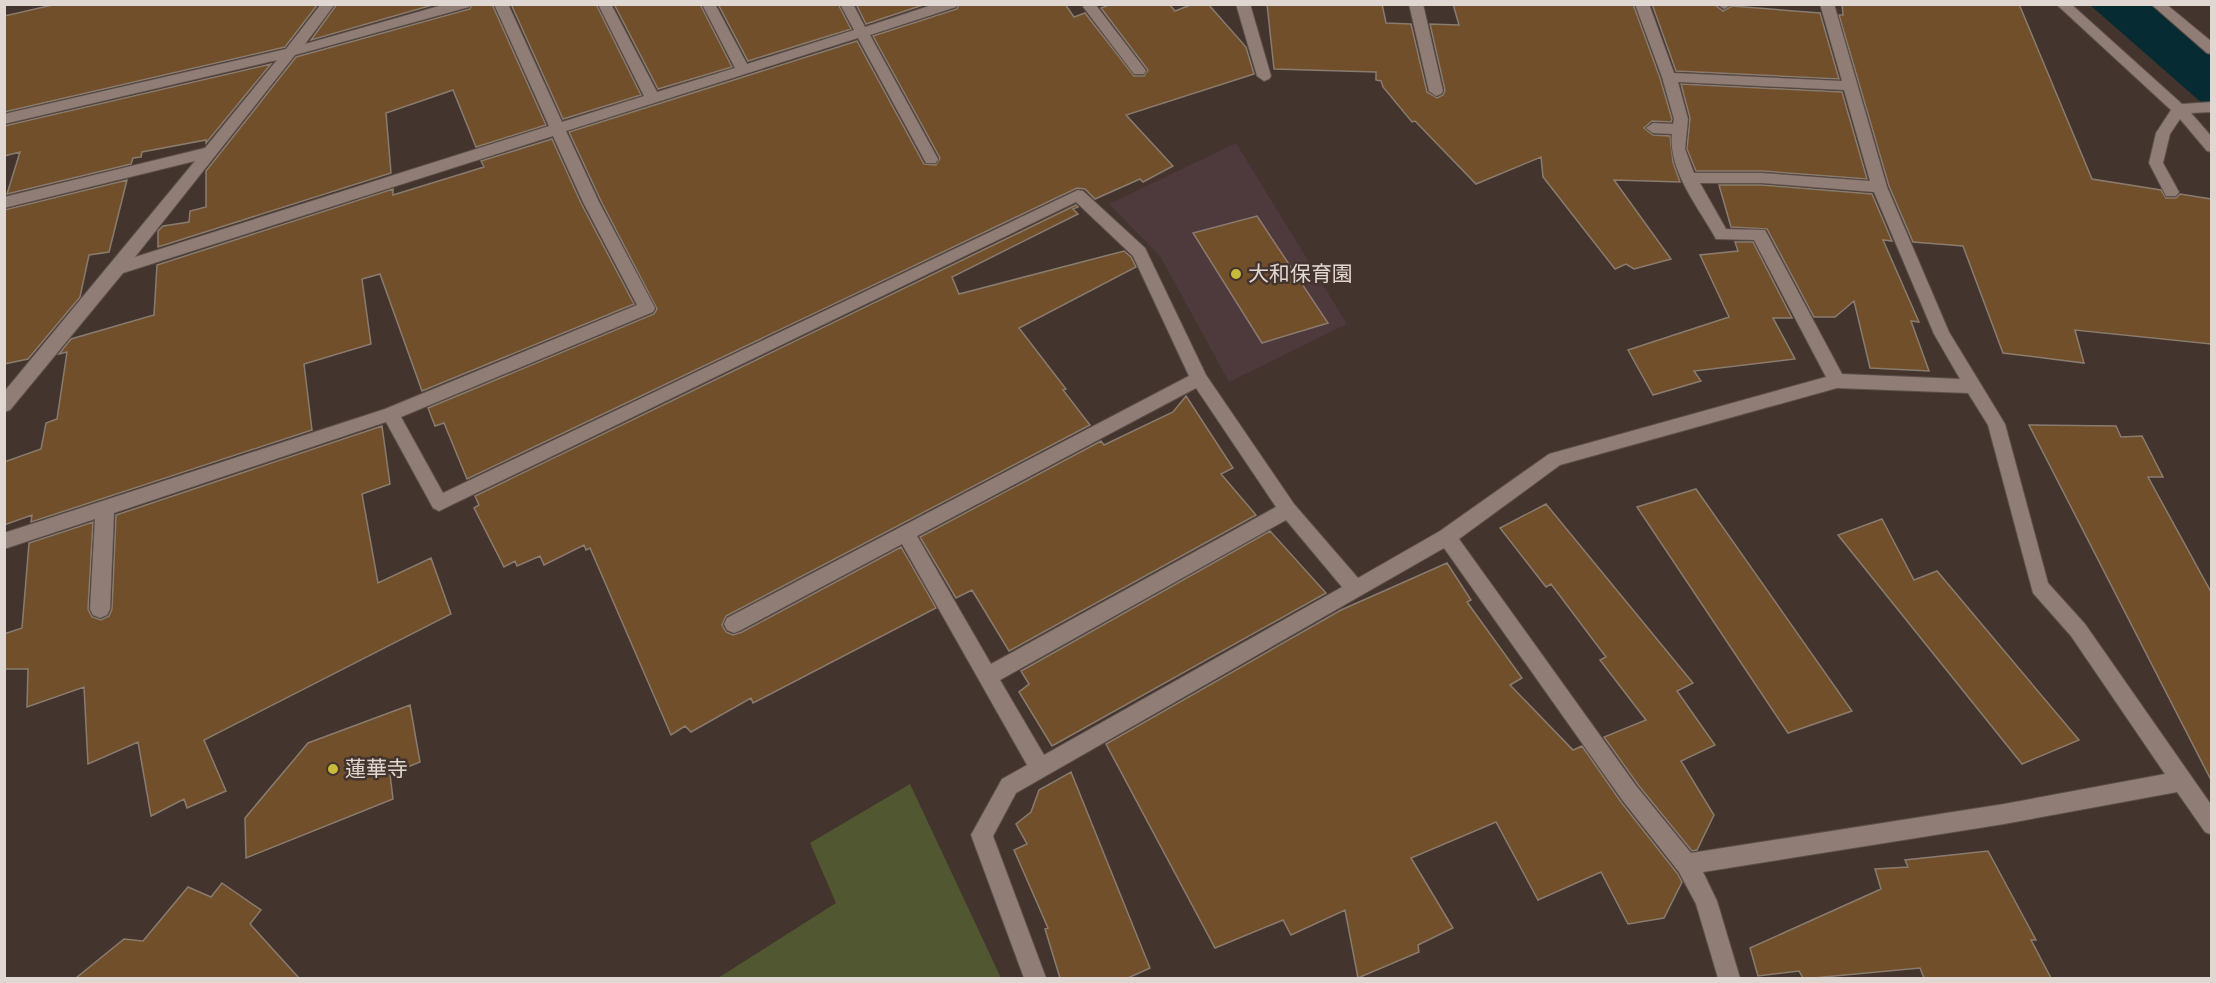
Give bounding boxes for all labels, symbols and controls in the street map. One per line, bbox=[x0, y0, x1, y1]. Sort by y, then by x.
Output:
place label: 大和保育園 bbox=[1248, 260, 1353, 288]
marker: 大和保育園 bbox=[1229, 267, 1243, 281]
place label: 蓮華寺 bbox=[345, 755, 408, 783]
marker: 蓮華寺 bbox=[326, 762, 340, 776]

